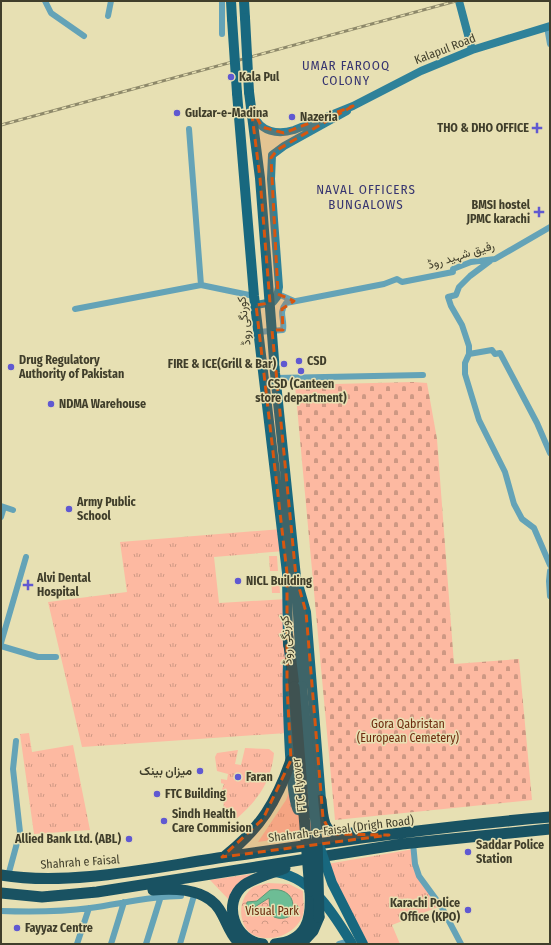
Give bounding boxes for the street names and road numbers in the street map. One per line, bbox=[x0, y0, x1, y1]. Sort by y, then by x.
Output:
street label: Kalapul Road bbox=[412, 31, 478, 67]
street label: رفیق شہید روڈ bbox=[426, 238, 496, 273]
street label: کورنگی روڈ bbox=[234, 296, 255, 346]
street label: کورنگی روڈ bbox=[277, 615, 296, 665]
street label: FTC Flyover bbox=[289, 756, 309, 813]
street label: Shahrah-e-Faisal (Drigh Road) bbox=[267, 813, 415, 845]
street label: Shahrah e Faisal bbox=[40, 852, 120, 872]

